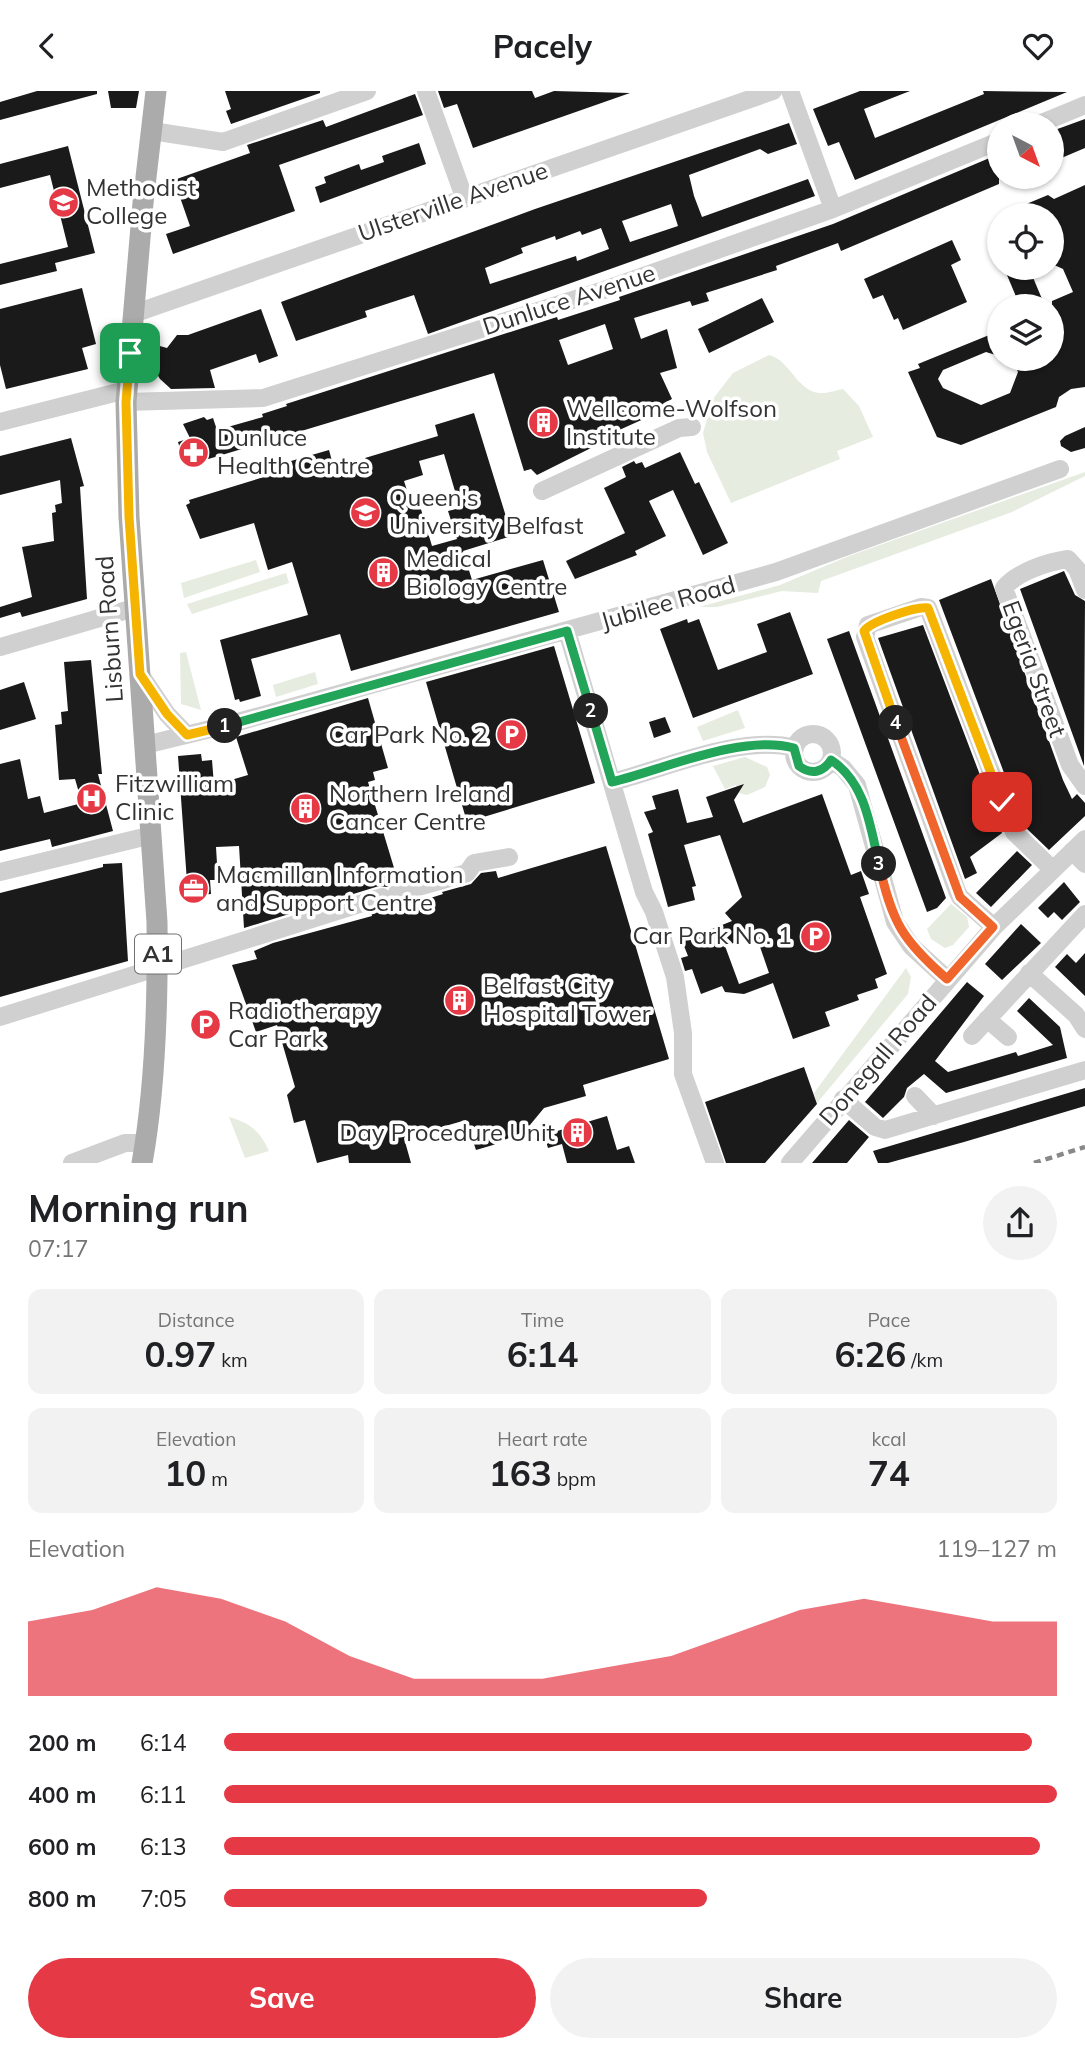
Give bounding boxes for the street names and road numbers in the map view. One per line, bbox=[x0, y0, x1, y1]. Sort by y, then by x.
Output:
street label: Ulsterville Avenue bbox=[354, 155, 551, 248]
street label: Dunluce Avenue bbox=[478, 257, 659, 341]
street label: Lisburn Road bbox=[89, 555, 129, 703]
street label: Jubilee Road bbox=[597, 568, 739, 636]
street label: Egeria Street bbox=[996, 596, 1073, 741]
road number: A1 bbox=[135, 935, 181, 974]
street label: Donegall Road bbox=[812, 988, 942, 1131]

